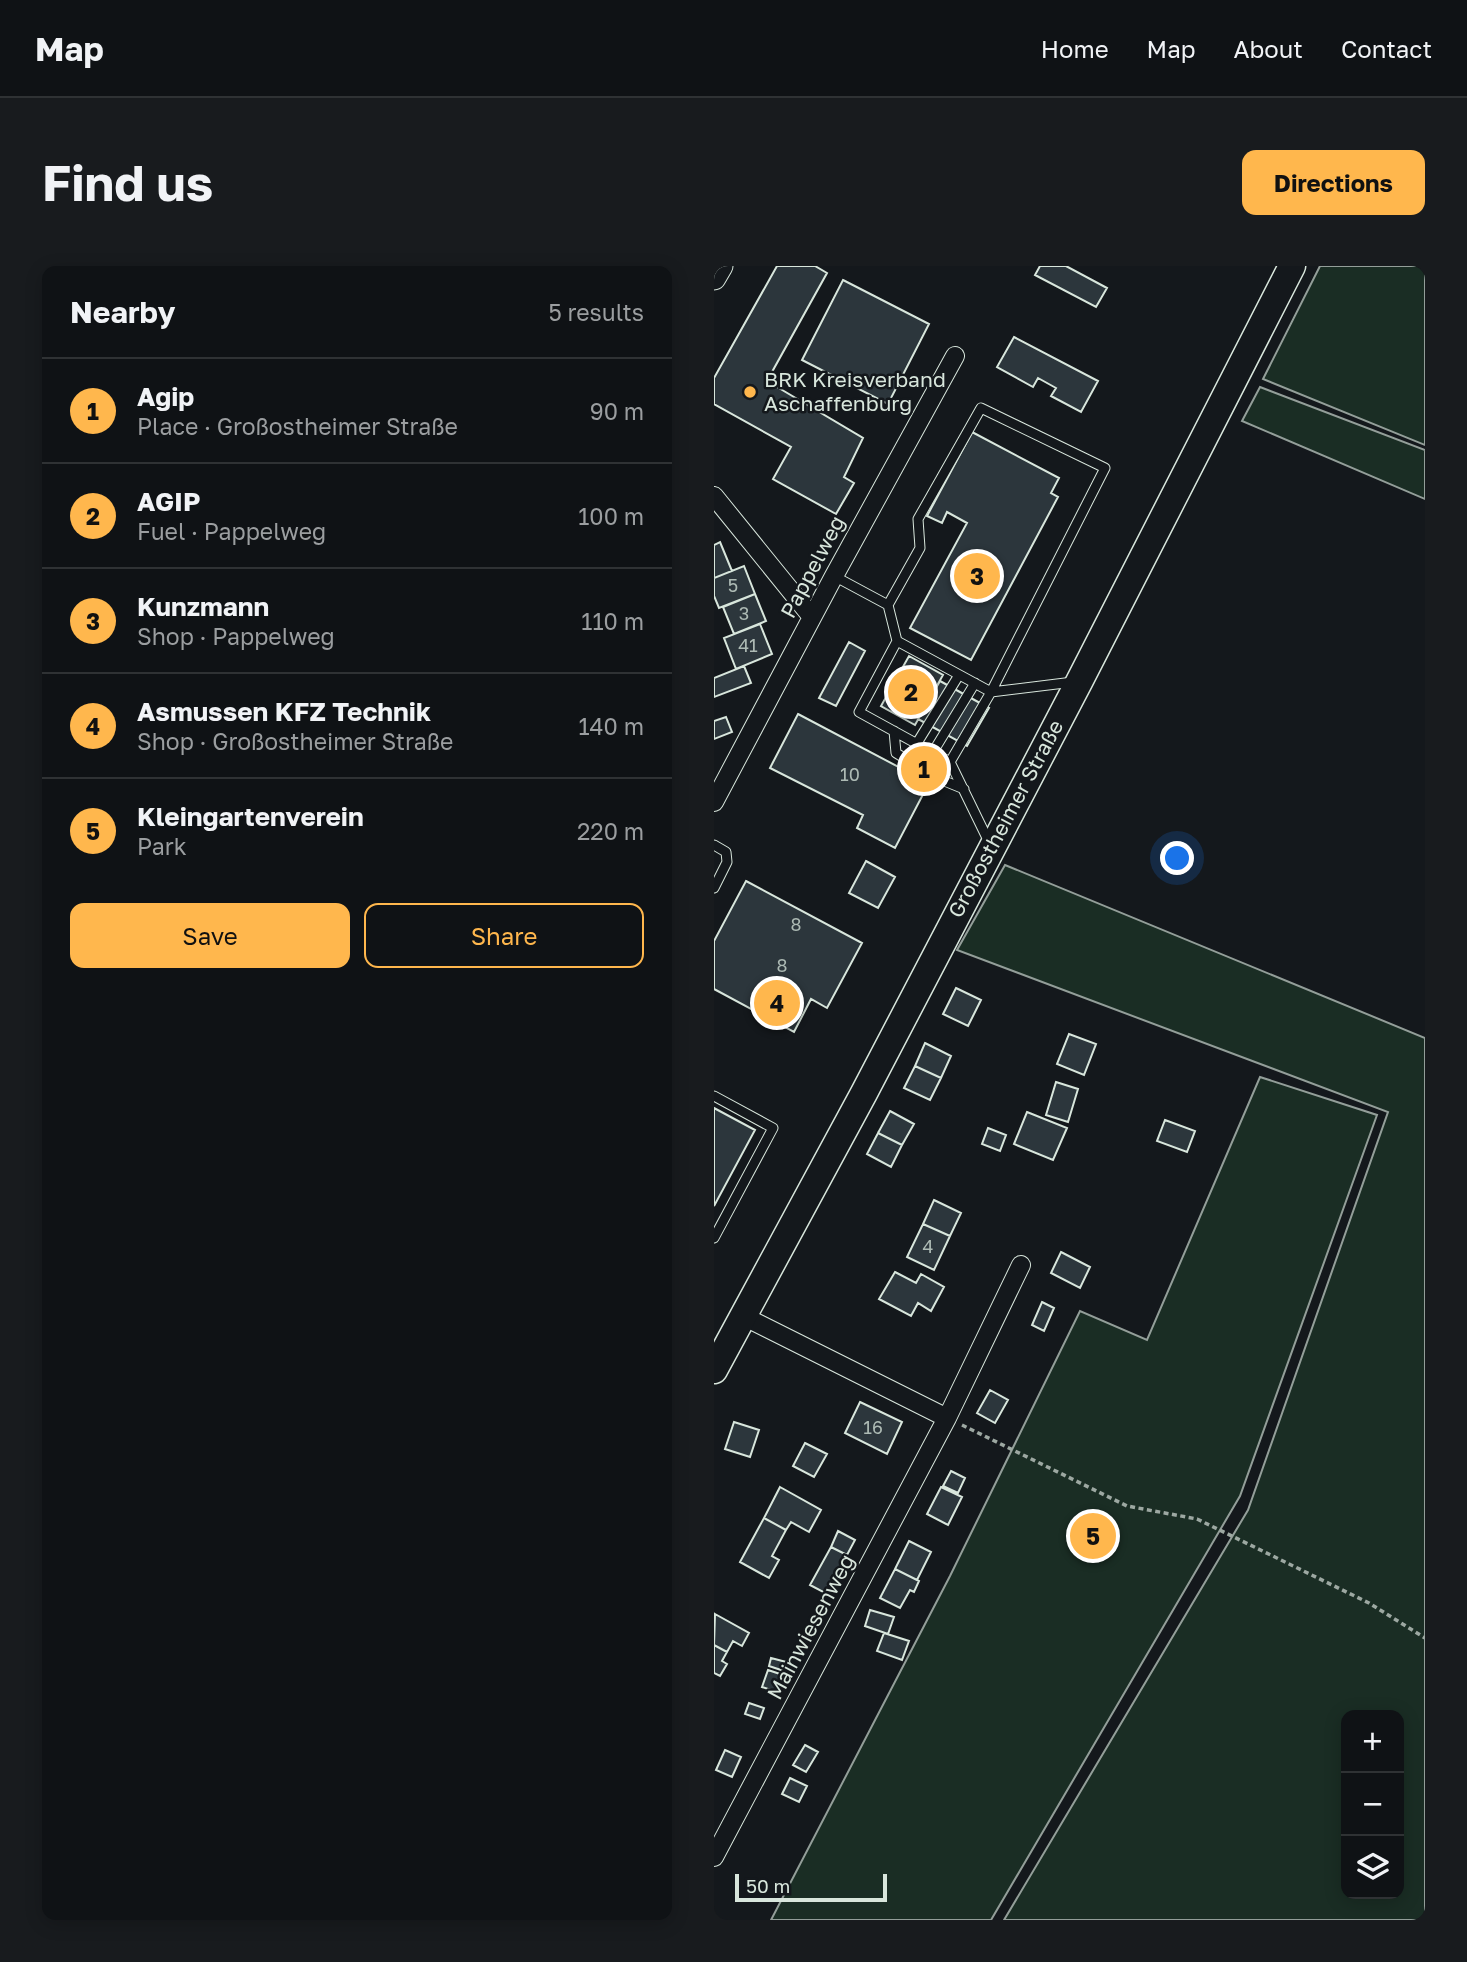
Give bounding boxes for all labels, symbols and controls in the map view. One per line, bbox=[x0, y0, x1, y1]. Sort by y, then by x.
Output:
text: Map bbox=[35, 29, 104, 68]
text: Home bbox=[1041, 34, 1109, 63]
text: Map bbox=[1147, 34, 1196, 63]
text: About bbox=[1234, 34, 1303, 63]
text: Contact bbox=[1341, 34, 1432, 63]
button: Directions bbox=[1242, 150, 1425, 215]
text: Find us bbox=[42, 153, 213, 212]
text: Nearby bbox=[70, 294, 175, 330]
text: 5 results bbox=[548, 298, 644, 326]
place label: BRK Kreisverband Aschaffenburg bbox=[764, 366, 946, 416]
text: Agip bbox=[137, 381, 194, 412]
marker: BRK Kreisverband Aschaffenburg bbox=[742, 384, 758, 400]
text: 1 bbox=[87, 397, 99, 425]
text: 90 m bbox=[590, 397, 644, 425]
text: Place · Großostheimer Straße bbox=[137, 412, 458, 440]
text: AGIP bbox=[137, 486, 200, 517]
text: 2 bbox=[86, 502, 100, 530]
text: 100 m bbox=[578, 502, 644, 530]
street label: Pappelweg bbox=[774, 511, 850, 622]
text: Fuel · Pappelweg bbox=[137, 517, 326, 545]
pin: 3 bbox=[954, 550, 1000, 602]
house number: 5 bbox=[728, 574, 738, 596]
text: Kunzmann bbox=[137, 591, 269, 622]
house number: 3 bbox=[739, 602, 749, 624]
text: 3 bbox=[86, 607, 100, 635]
text: 110 m bbox=[581, 607, 644, 635]
text: Shop · Pappelweg bbox=[137, 622, 335, 650]
house number: 41 bbox=[738, 634, 758, 656]
pin: 2 bbox=[888, 666, 934, 718]
text: Asmussen KFZ Technik bbox=[137, 696, 431, 727]
text: 4 bbox=[86, 712, 100, 740]
text: 140 m bbox=[578, 712, 644, 740]
street label: Großostheimer Straße bbox=[942, 715, 1068, 922]
text: Shop · Großostheimer Straße bbox=[137, 727, 453, 755]
pin: 1 bbox=[901, 743, 947, 795]
house number: 10 bbox=[840, 763, 860, 785]
text: Kleingartenverein bbox=[137, 801, 364, 832]
text: 5 bbox=[86, 817, 100, 845]
text: 220 m bbox=[577, 817, 644, 845]
text: Park bbox=[137, 832, 187, 860]
your location bbox=[1160, 841, 1194, 875]
button: Save bbox=[70, 903, 350, 968]
button: Share bbox=[364, 903, 644, 968]
house number: 8 bbox=[791, 913, 801, 935]
house number: 8 bbox=[777, 954, 787, 976]
pin: 4 bbox=[754, 977, 800, 1029]
house number: 4 bbox=[923, 1235, 934, 1257]
house number: 16 bbox=[863, 1416, 883, 1438]
pin: 5 bbox=[1070, 1510, 1116, 1562]
street label: Mainwiesenweg bbox=[761, 1549, 859, 1704]
map controls bbox=[1341, 1710, 1404, 1899]
button: + bbox=[1341, 1710, 1404, 1773]
button: − bbox=[1341, 1773, 1404, 1836]
button: layers bbox=[1341, 1836, 1404, 1899]
scale bar bbox=[735, 1871, 887, 1903]
text: 50 m bbox=[746, 1874, 790, 1897]

